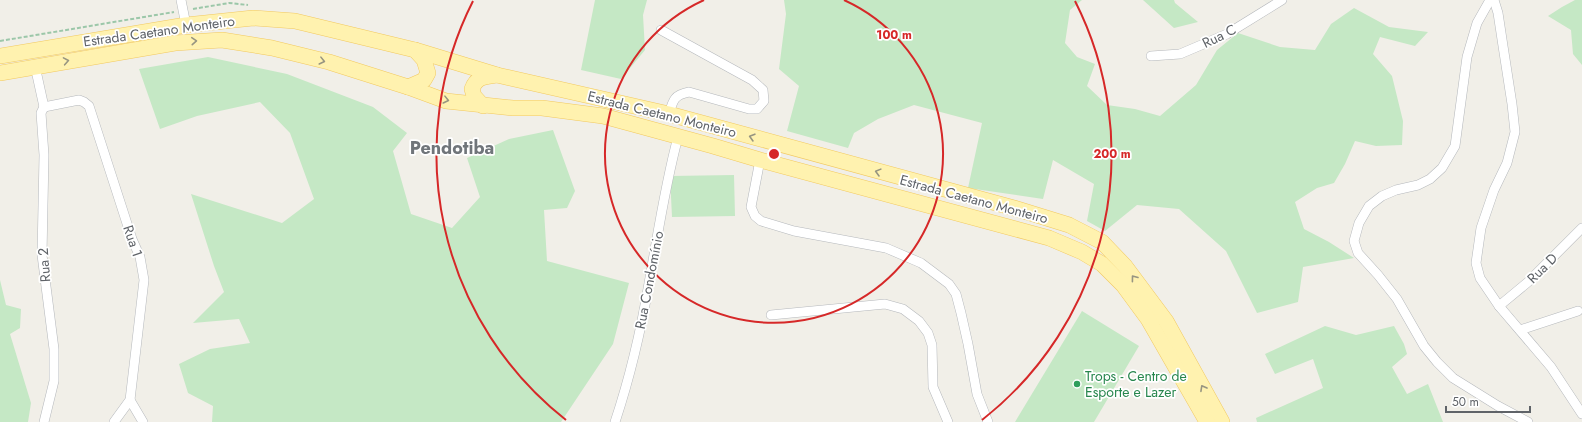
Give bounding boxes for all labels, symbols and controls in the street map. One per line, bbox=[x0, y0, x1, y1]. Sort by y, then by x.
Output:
street label: Estrada Caetano Monteiro bbox=[82, 10, 236, 52]
street label: Rua C bbox=[1199, 19, 1239, 53]
text: 100 m bbox=[876, 26, 912, 44]
one-way arrow bbox=[191, 37, 197, 46]
one-way arrow bbox=[319, 56, 325, 64]
one-way arrow bbox=[63, 57, 69, 66]
street label: Estrada Caetano Monteiro bbox=[585, 86, 739, 142]
one-way arrow bbox=[443, 96, 449, 104]
one-way arrow bbox=[749, 133, 756, 142]
district label: Pendotiba bbox=[410, 135, 494, 161]
text: 200 m bbox=[1093, 145, 1131, 163]
centre of rings bbox=[767, 147, 781, 161]
one-way arrow bbox=[874, 168, 881, 177]
street label: Estrada Caetano Monteiro bbox=[898, 170, 1051, 229]
street label: Rua 1 bbox=[118, 222, 148, 260]
street label: Rua Condomínio bbox=[630, 229, 668, 331]
street label: Rua 2 bbox=[33, 247, 55, 283]
street label: Rua D bbox=[1522, 248, 1562, 288]
one-way arrow bbox=[1132, 276, 1139, 283]
place label: Trops - Centro de Esporte e Lazer bbox=[1085, 366, 1187, 402]
marker: Trops - Centro de Esporte e Lazer bbox=[1072, 379, 1082, 389]
one-way arrow bbox=[1201, 385, 1208, 392]
scale bar bbox=[1446, 388, 1530, 414]
text: 50 m bbox=[1452, 393, 1479, 411]

